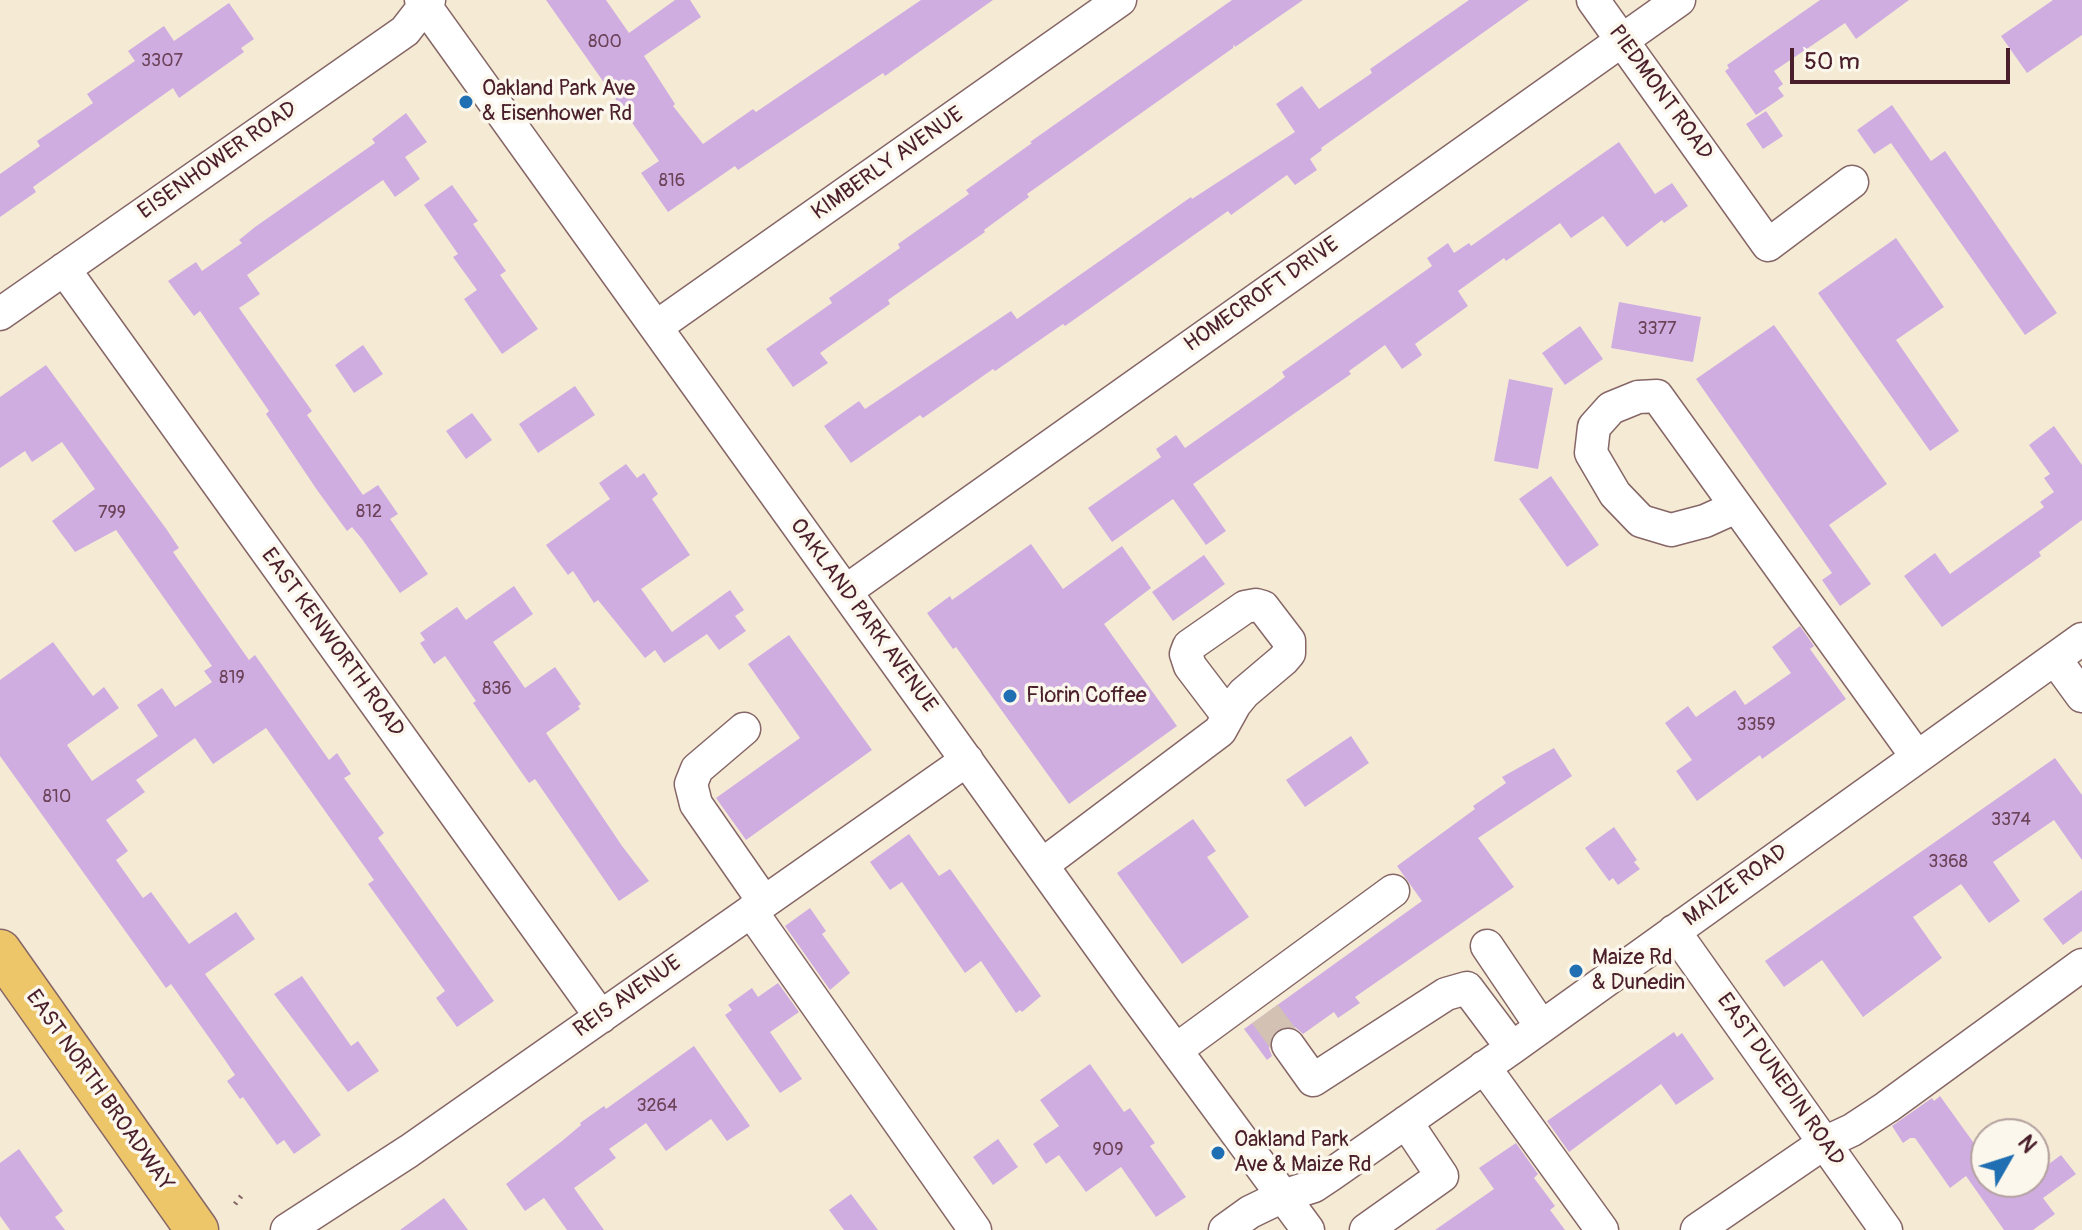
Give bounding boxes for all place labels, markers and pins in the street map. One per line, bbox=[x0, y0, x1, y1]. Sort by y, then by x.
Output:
place label: Oakland Park Ave & Eisenhower Rd bbox=[482, 76, 635, 128]
marker: Oakland Park Ave & Eisenhower Rd bbox=[457, 93, 475, 111]
place label: Florin Coffee bbox=[1026, 683, 1147, 709]
marker: Florin Coffee bbox=[1001, 687, 1019, 705]
place label: Maize Rd & Dunedin bbox=[1592, 945, 1685, 996]
marker: Maize Rd & Dunedin bbox=[1567, 962, 1585, 980]
place label: Oakland Park Ave & Maize Rd bbox=[1234, 1127, 1372, 1178]
marker: Oakland Park Ave & Maize Rd bbox=[1209, 1144, 1227, 1162]

